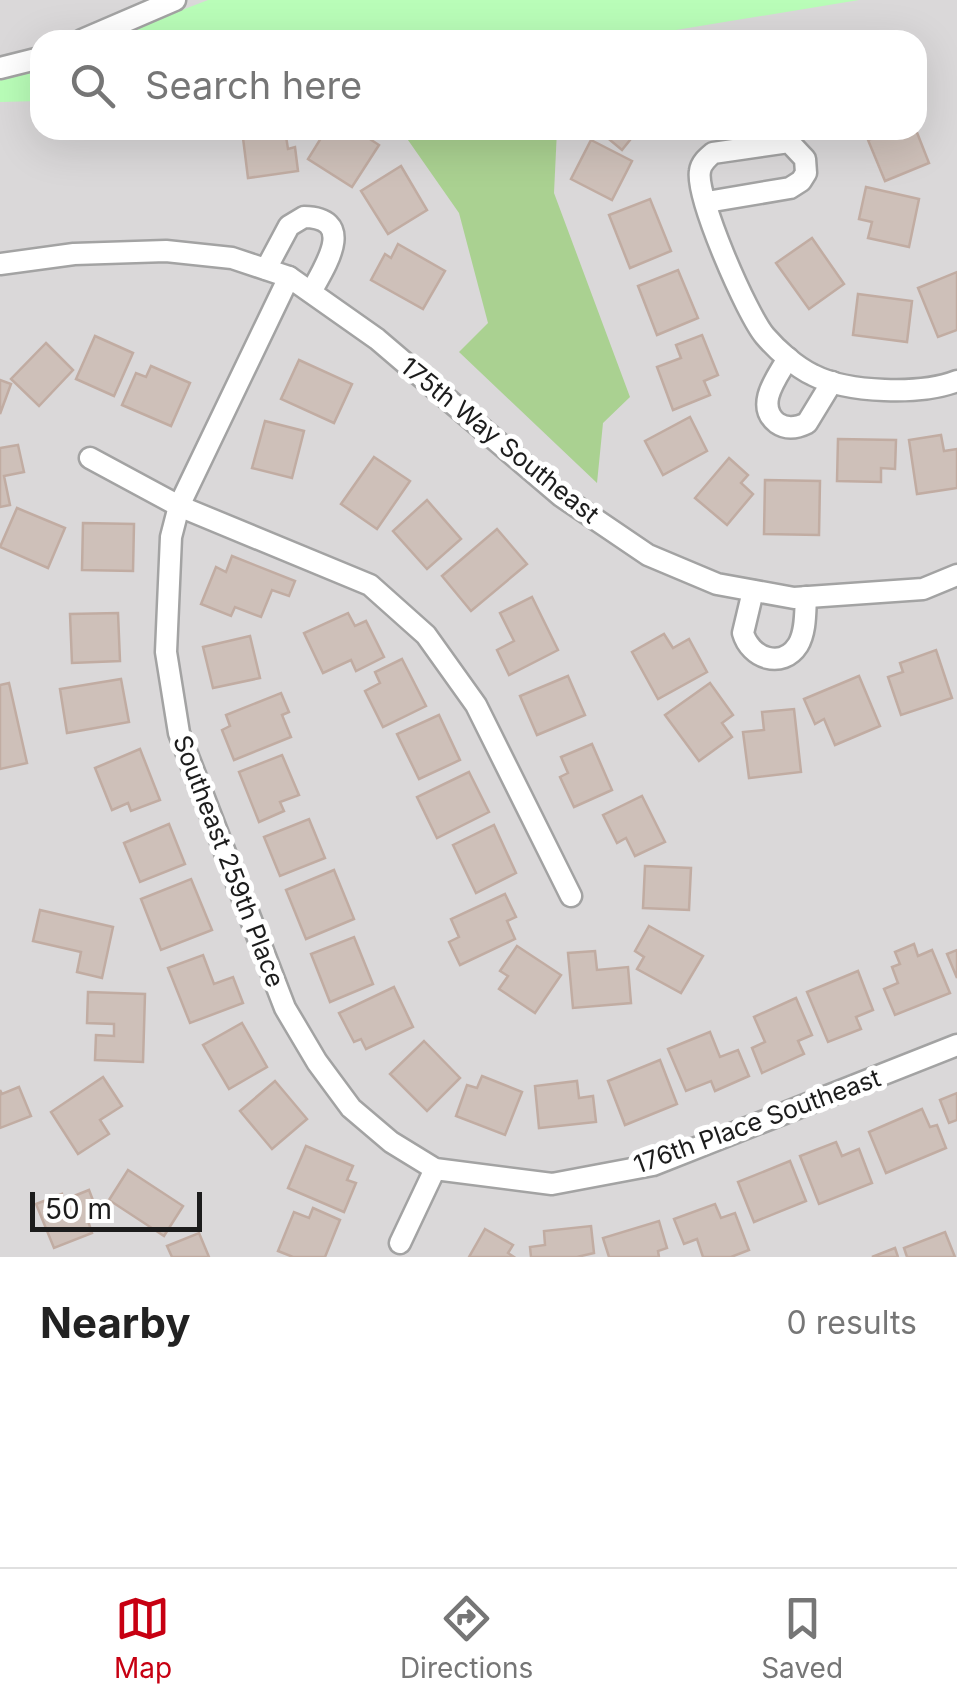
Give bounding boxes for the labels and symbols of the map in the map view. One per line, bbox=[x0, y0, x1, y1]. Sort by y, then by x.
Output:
street label: 175th Way Southeast bbox=[395, 351, 605, 529]
street label: Southeast 259th Place bbox=[167, 731, 291, 991]
street label: 176th Place Southeast bbox=[630, 1062, 884, 1180]
scale bar bbox=[30, 1187, 202, 1232]

